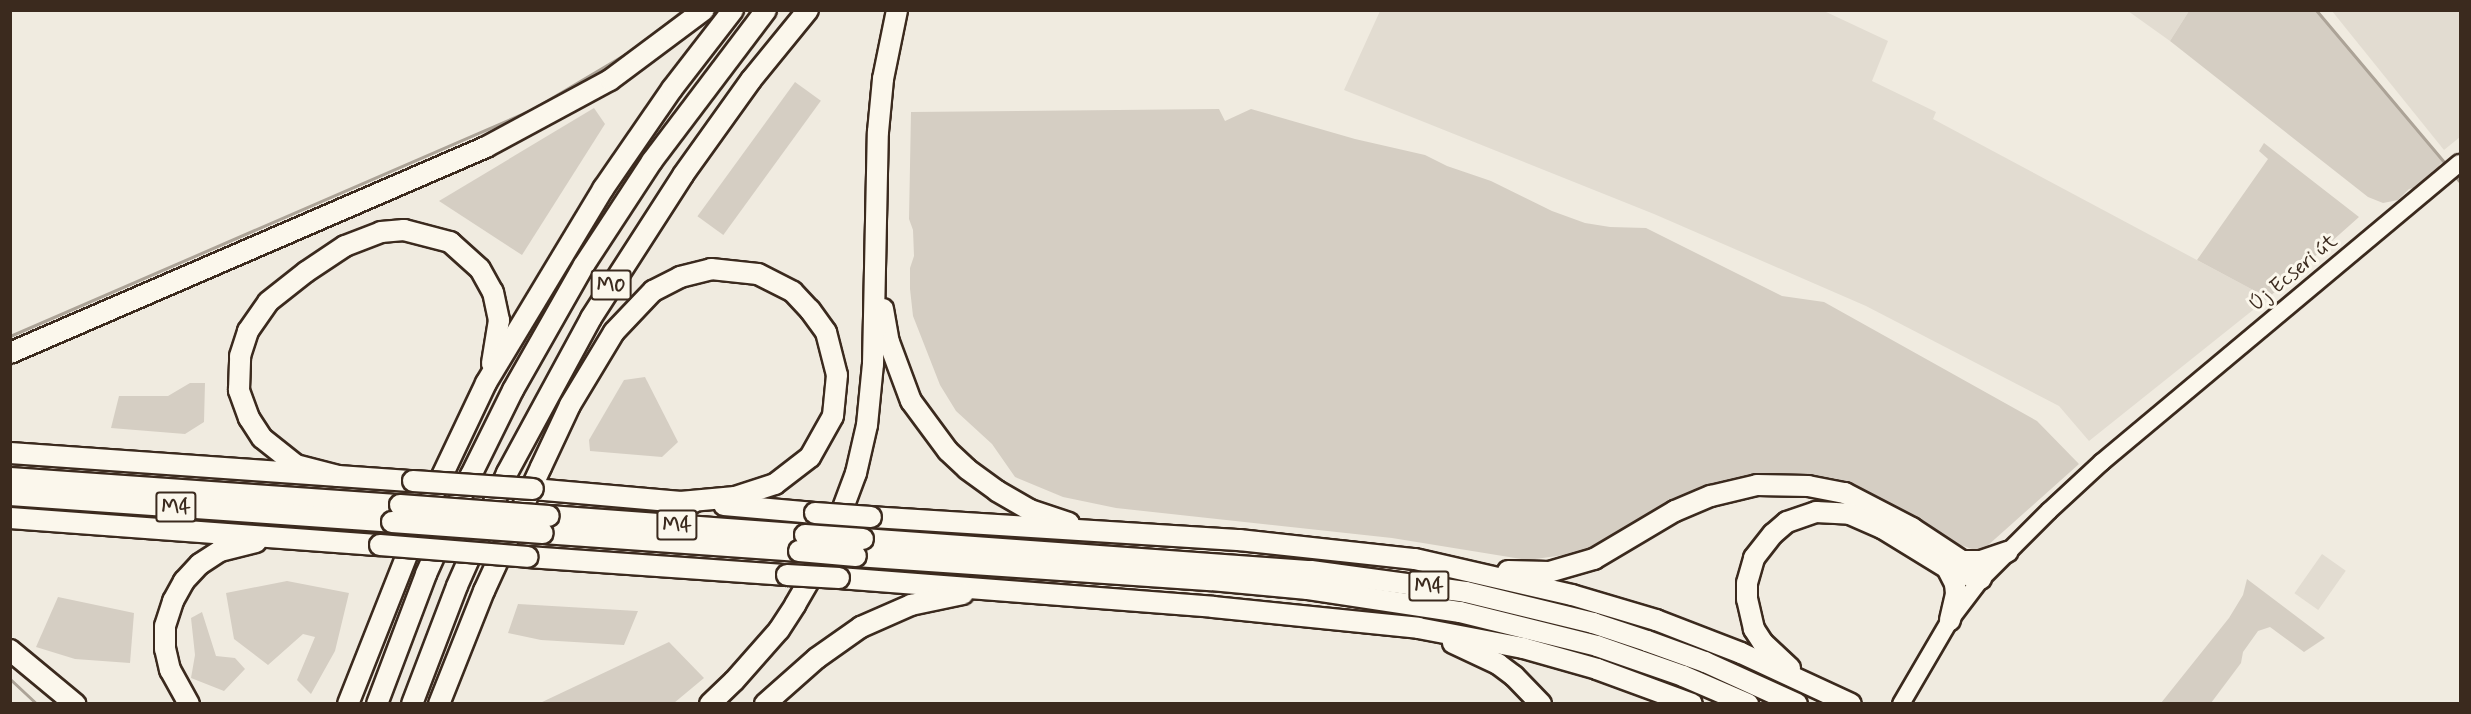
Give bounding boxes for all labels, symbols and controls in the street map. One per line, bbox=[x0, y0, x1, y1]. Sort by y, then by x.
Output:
street label: Új Ecseri út bbox=[2243, 228, 2343, 318]
road number: M0 bbox=[590, 268, 632, 302]
road number: M4 bbox=[155, 490, 197, 524]
road number: M4 bbox=[656, 508, 698, 542]
road number: M4 bbox=[1408, 569, 1450, 603]

